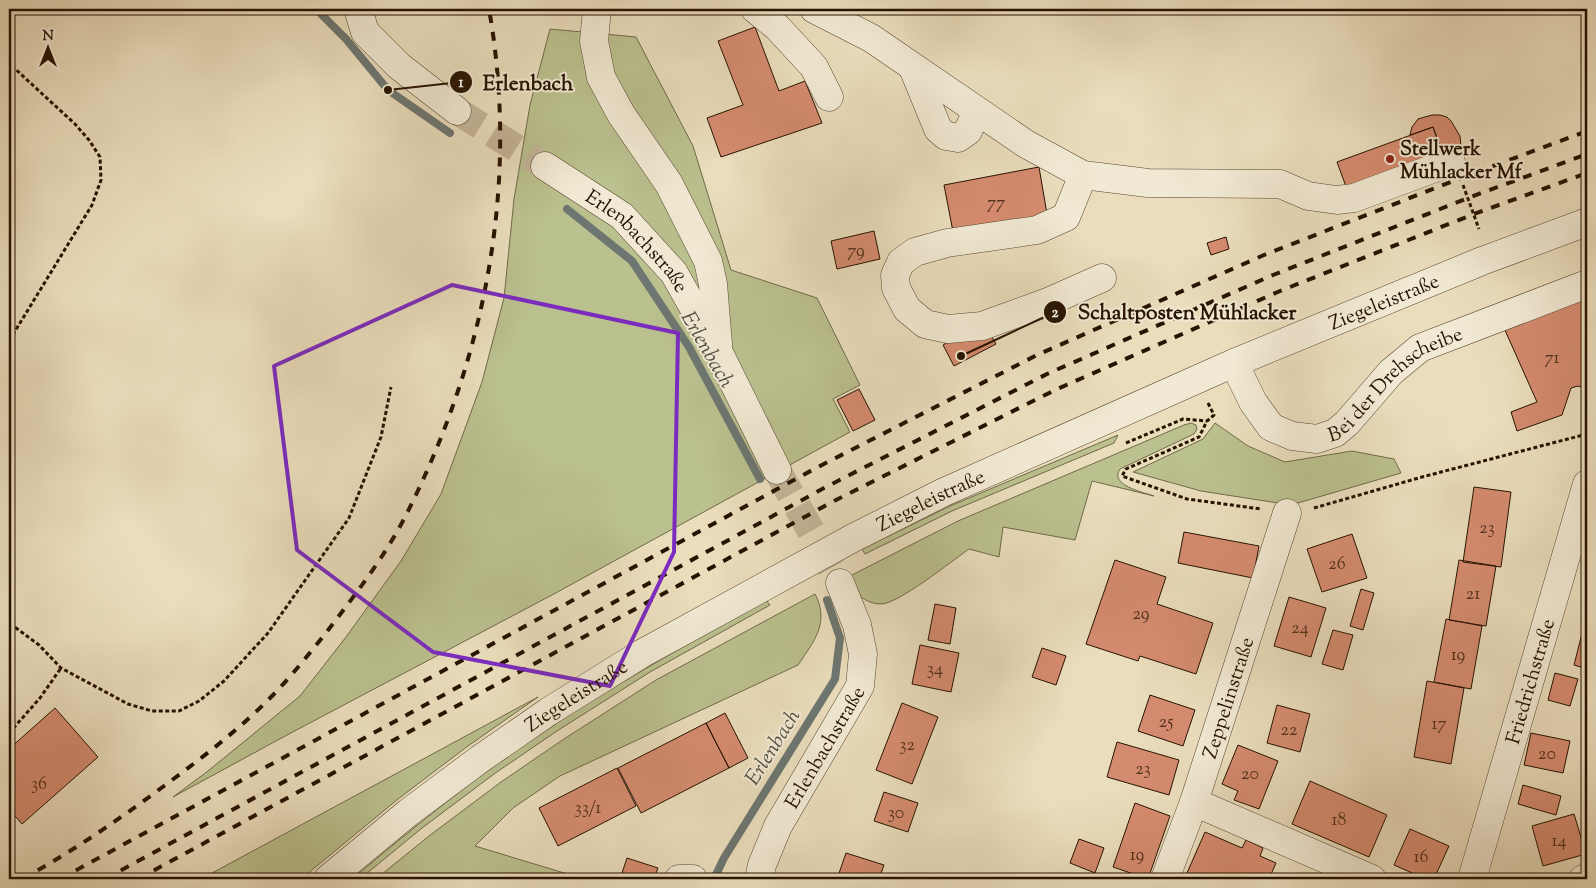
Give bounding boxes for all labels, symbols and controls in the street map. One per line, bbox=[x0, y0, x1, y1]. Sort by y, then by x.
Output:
north arrow bbox=[22, 22, 72, 72]
text: N bbox=[42, 27, 54, 47]
callout: Erlenbach bbox=[448, 64, 584, 100]
text: Erlenbach bbox=[483, 70, 574, 100]
text: 1 bbox=[458, 73, 464, 94]
place label: Stellwerk Mühlacker Mf bbox=[1400, 136, 1524, 188]
marker: Stellwerk Mühlacker Mf bbox=[1384, 153, 1396, 165]
street label: Erlenbachstraße bbox=[579, 184, 694, 299]
house number: 77 bbox=[987, 191, 1005, 217]
house number: 79 bbox=[847, 239, 865, 265]
street label: Ziegeleistraße bbox=[1325, 268, 1444, 339]
callout: Schaltposten Mühlacker bbox=[1043, 294, 1306, 330]
text: Schaltposten Mühlacker bbox=[1078, 299, 1296, 329]
text: 2 bbox=[1051, 303, 1059, 324]
water label: Erlenbach bbox=[672, 306, 740, 394]
street label: Bei der Drehscheibe bbox=[1324, 321, 1467, 451]
house number: 71 bbox=[1544, 346, 1560, 372]
street label: Ziegeleistraße bbox=[873, 464, 990, 541]
house number: 23 bbox=[1479, 516, 1495, 542]
house number: 26 bbox=[1328, 552, 1346, 578]
house number: 21 bbox=[1466, 582, 1480, 608]
house number: 29 bbox=[1132, 602, 1150, 628]
house number: 24 bbox=[1291, 616, 1309, 642]
street label: Friedrichstraße bbox=[1500, 616, 1564, 748]
street label: Zeppelinstraße bbox=[1197, 634, 1263, 763]
house number: 19 bbox=[1451, 643, 1466, 669]
street label: Ziegeleistraße bbox=[520, 654, 634, 741]
house number: 34 bbox=[927, 657, 943, 683]
street label: Erlenbachstraße bbox=[779, 682, 874, 815]
water label: Erlenbach bbox=[739, 704, 809, 792]
house number: 25 bbox=[1159, 710, 1173, 736]
house number: 17 bbox=[1431, 712, 1447, 738]
house number: 22 bbox=[1281, 718, 1298, 744]
house number: 32 bbox=[899, 733, 915, 759]
house number: 20 bbox=[1538, 742, 1556, 768]
house number: 23 bbox=[1135, 757, 1151, 783]
house number: 20 bbox=[1241, 762, 1259, 788]
house number: 36 bbox=[31, 772, 47, 798]
house number: 33/1 bbox=[575, 796, 601, 822]
house number: 30 bbox=[888, 801, 904, 827]
house number: 18 bbox=[1331, 808, 1347, 834]
house number: 14 bbox=[1551, 829, 1567, 855]
house number: 19 bbox=[1130, 843, 1145, 869]
house number: 16 bbox=[1413, 845, 1429, 871]

